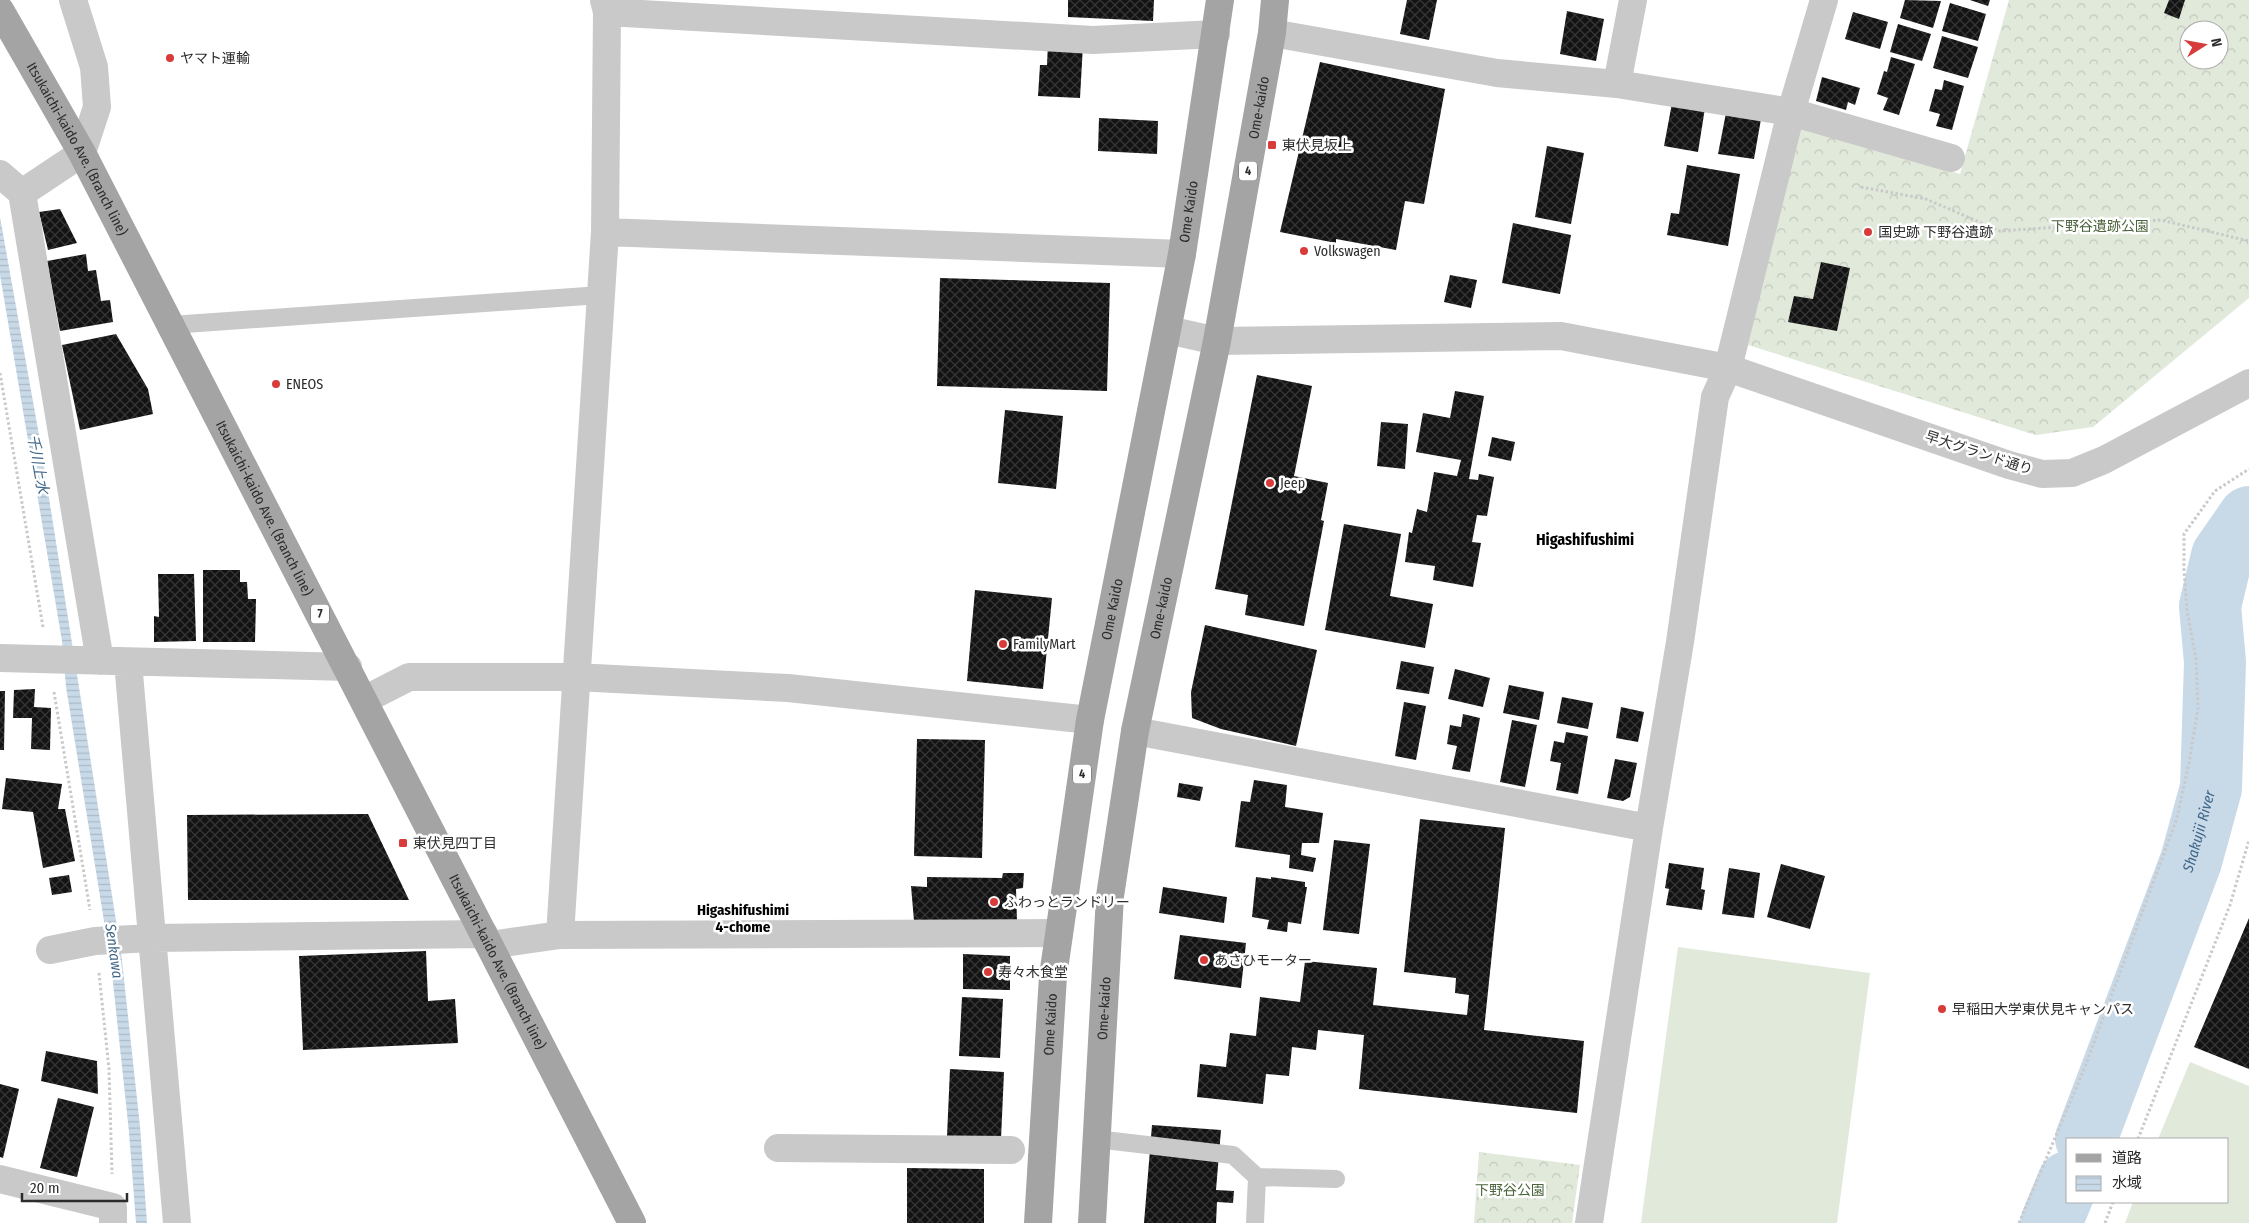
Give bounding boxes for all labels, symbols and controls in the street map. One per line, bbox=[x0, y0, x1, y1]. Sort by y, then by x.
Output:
north arrow bbox=[2179, 20, 2229, 70]
text: N bbox=[2207, 37, 2225, 48]
place label: ヤマト運輸 bbox=[180, 50, 250, 67]
marker: ヤマト運輸 bbox=[164, 52, 176, 64]
street label: Itsukaichi-kaido Ave. (Branch line) bbox=[23, 59, 131, 238]
street label: Ome-kaido bbox=[1245, 75, 1273, 140]
place label: 東伏見坂上 bbox=[1282, 137, 1352, 154]
marker: 東伏見坂上 bbox=[1266, 139, 1278, 151]
road number: 4 bbox=[1239, 162, 1257, 180]
street label: Ome Kaido bbox=[1175, 179, 1201, 244]
park label: 下野谷遺跡公園 bbox=[2051, 218, 2149, 235]
place label: 国史跡 下野谷遺跡 bbox=[1878, 224, 1993, 241]
marker: 国史跡 下野谷遺跡 bbox=[1862, 226, 1874, 238]
place label: Volkswagen bbox=[1314, 243, 1381, 260]
marker: Volkswagen bbox=[1298, 245, 1310, 257]
place label: ENEOS bbox=[286, 376, 323, 393]
marker: ENEOS bbox=[270, 378, 282, 390]
street label: Itsukaichi-kaido Ave. (Branch line) bbox=[212, 417, 317, 599]
street label: 早大グランド通り bbox=[1923, 428, 2035, 478]
water label: 千川上水 bbox=[24, 433, 52, 497]
place label: Jeep bbox=[1280, 475, 1305, 492]
marker: Jeep bbox=[1264, 477, 1276, 489]
district label: Higashifushimi bbox=[1536, 530, 1634, 549]
street label: Ome-kaido bbox=[1146, 575, 1176, 641]
street label: Ome Kaido bbox=[1097, 577, 1126, 642]
road number: 7 bbox=[311, 604, 329, 624]
place label: FamilyMart bbox=[1013, 636, 1076, 653]
marker: FamilyMart bbox=[997, 638, 1009, 650]
road number: 4 bbox=[1073, 764, 1091, 784]
water label: Shakujii River bbox=[2178, 788, 2219, 876]
place label: 東伏見四丁目 bbox=[413, 835, 497, 852]
marker: 東伏見四丁目 bbox=[397, 837, 409, 849]
street label: Itsukaichi-kaido Ave. (Branch line) bbox=[446, 871, 550, 1052]
place label: ふわっとランドリー bbox=[1004, 894, 1130, 911]
marker: ふわっとランドリー bbox=[988, 896, 1000, 908]
district label: Higashifushimi 4-chome bbox=[697, 901, 789, 936]
water label: Senkawa bbox=[101, 922, 127, 980]
place label: あさひモーター bbox=[1214, 952, 1312, 969]
marker: あさひモーター bbox=[1198, 954, 1210, 966]
place label: 寿々木食堂 bbox=[998, 964, 1068, 981]
marker: 寿々木食堂 bbox=[982, 966, 994, 978]
street label: Ome-kaido bbox=[1094, 976, 1114, 1040]
street label: Ome Kaido bbox=[1040, 993, 1060, 1056]
place label: 早稲田大学東伏見キャンパス bbox=[1952, 1001, 2134, 1018]
marker: 早稲田大学東伏見キャンパス bbox=[1936, 1003, 1948, 1015]
legend bbox=[2066, 1138, 2229, 1203]
text: 道路 bbox=[2112, 1149, 2142, 1167]
scale bar bbox=[22, 1170, 128, 1202]
text: 水域 bbox=[2112, 1174, 2142, 1192]
text: 20 m bbox=[30, 1179, 60, 1197]
park label: 下野谷公園 bbox=[1475, 1182, 1545, 1199]

